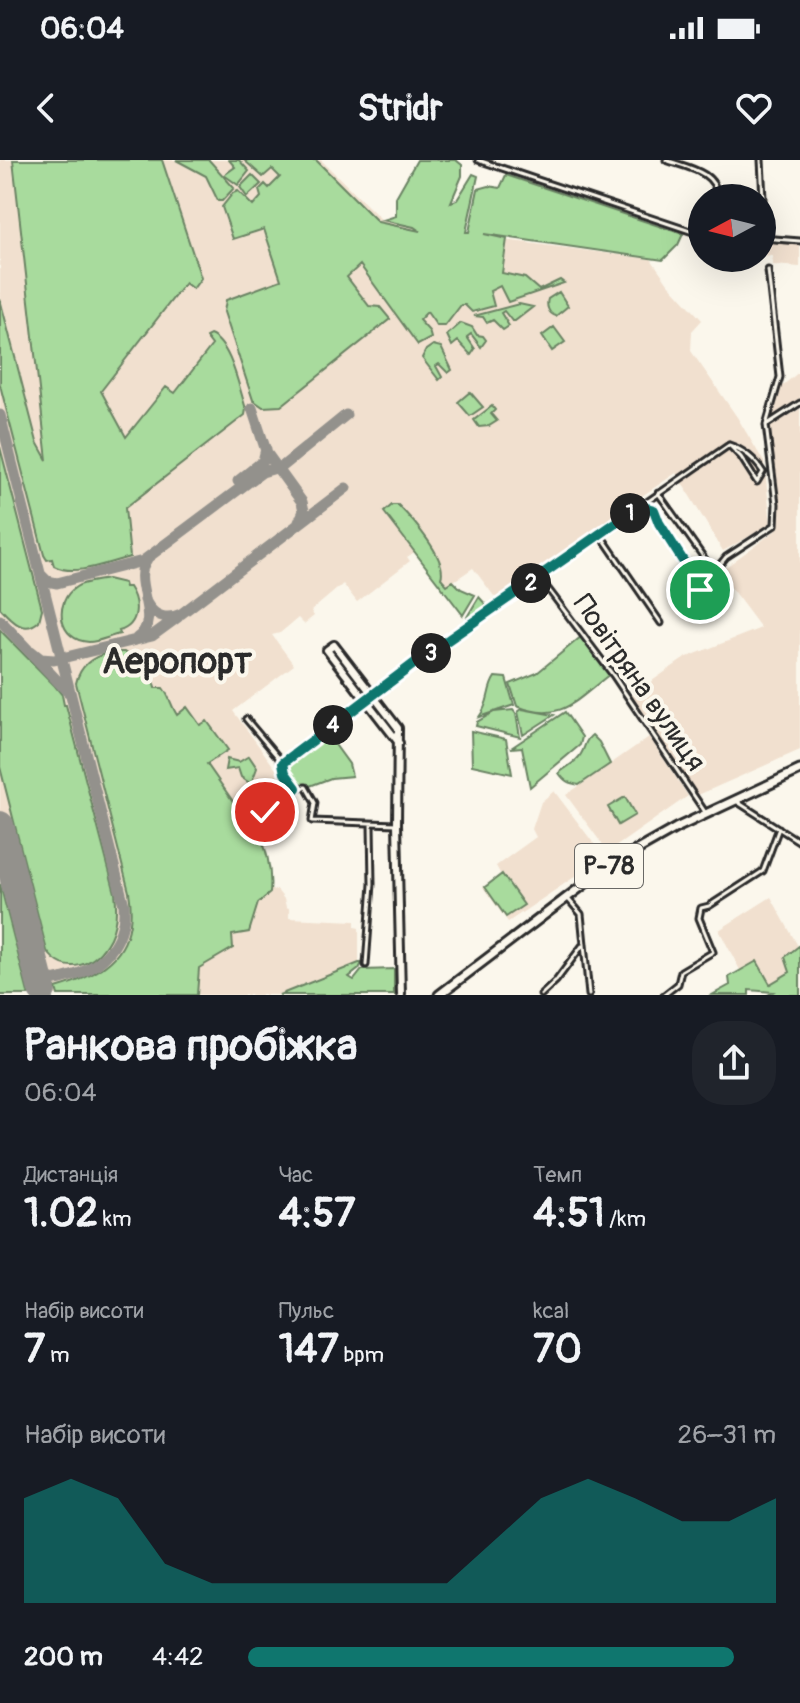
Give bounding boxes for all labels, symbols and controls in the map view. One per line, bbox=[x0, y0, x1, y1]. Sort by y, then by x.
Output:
text: 06:04 bbox=[40, 10, 124, 47]
icon: back bbox=[24, 86, 68, 130]
text: Stridr bbox=[357, 86, 443, 131]
icon: heart bbox=[732, 86, 776, 130]
north arrow bbox=[688, 184, 776, 272]
map controls bbox=[688, 184, 776, 272]
pin: 1 bbox=[610, 493, 650, 533]
text: 1 bbox=[626, 499, 634, 527]
pin bbox=[666, 556, 734, 624]
pin: 2 bbox=[511, 563, 551, 603]
icon: arrive bbox=[678, 568, 722, 612]
text: 2 bbox=[525, 569, 537, 597]
street label: Повітряна вулиця bbox=[565, 588, 713, 778]
pin: 3 bbox=[411, 633, 451, 673]
district label: Аеропорт bbox=[102, 639, 253, 684]
text: 3 bbox=[425, 639, 437, 667]
pin: 4 bbox=[313, 705, 353, 745]
text: 4 bbox=[327, 711, 339, 739]
pin bbox=[231, 778, 299, 846]
icon: check bbox=[243, 790, 287, 834]
road number: Р-78 bbox=[575, 844, 643, 888]
text: Ранкова пробіжка bbox=[24, 1019, 357, 1074]
button: share bbox=[692, 1021, 776, 1105]
text: 06:04 bbox=[24, 1077, 97, 1109]
text: Дистанція bbox=[24, 1161, 118, 1189]
text: Час bbox=[279, 1161, 313, 1189]
text: Темп bbox=[533, 1161, 582, 1189]
text: 1.02 bbox=[24, 1189, 98, 1238]
text: 4:57 bbox=[279, 1189, 355, 1238]
text: 4:51 bbox=[533, 1189, 605, 1238]
text: km bbox=[98, 1205, 132, 1233]
text: /km bbox=[605, 1205, 646, 1233]
text: Набір висоти bbox=[24, 1297, 144, 1325]
text: Пульс bbox=[279, 1297, 334, 1325]
text: kcal bbox=[533, 1297, 569, 1325]
text: 7 bbox=[24, 1325, 45, 1374]
text: 147 bbox=[279, 1325, 339, 1374]
text: 70 bbox=[533, 1325, 582, 1374]
text: m bbox=[45, 1341, 69, 1369]
text: bpm bbox=[339, 1341, 384, 1369]
text: Набір висоти bbox=[24, 1419, 165, 1451]
text: 26–31 m bbox=[678, 1419, 776, 1451]
text: 200 m bbox=[24, 1641, 103, 1673]
text: 4:42 bbox=[152, 1641, 204, 1673]

